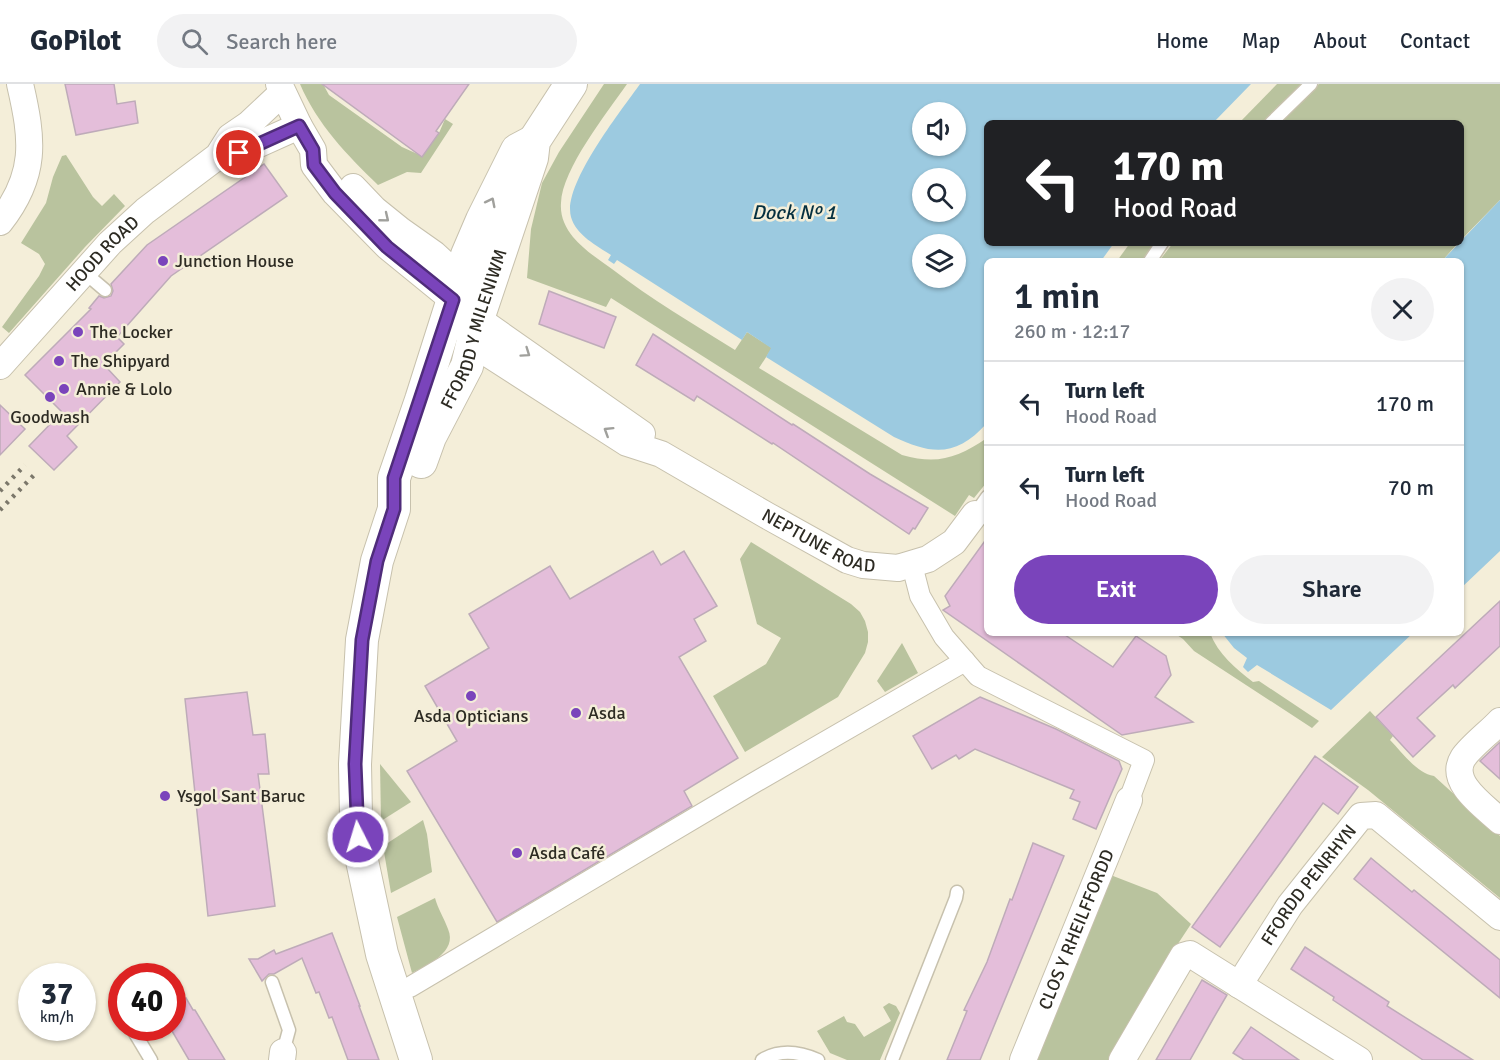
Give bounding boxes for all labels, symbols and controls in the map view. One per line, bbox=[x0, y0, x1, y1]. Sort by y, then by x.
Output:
search box bbox=[157, 14, 577, 68]
text: GoPilot bbox=[30, 24, 121, 58]
icon: search bbox=[178, 25, 211, 58]
text: Search here bbox=[226, 28, 337, 55]
text: Home bbox=[1156, 28, 1209, 54]
text: Map bbox=[1242, 28, 1280, 54]
text: About bbox=[1313, 28, 1367, 54]
text: Contact bbox=[1400, 28, 1470, 54]
map controls bbox=[912, 102, 966, 288]
button: sound bbox=[912, 102, 966, 156]
pin bbox=[213, 127, 264, 178]
icon: arrive bbox=[222, 136, 255, 169]
text: 170 m bbox=[1113, 141, 1224, 192]
icon: left bbox=[1014, 144, 1092, 222]
button: search bbox=[912, 168, 966, 222]
text: Hood Road bbox=[1113, 192, 1237, 225]
one-way arrow bbox=[483, 197, 495, 208]
water label: Dock Nº 1 bbox=[752, 200, 836, 225]
street label: HOOD ROAD bbox=[61, 211, 143, 296]
one-way arrow bbox=[379, 211, 390, 222]
button: layers bbox=[912, 234, 966, 288]
street label: FFORDD Y MILENIWM bbox=[436, 246, 512, 413]
place label: Junction House bbox=[175, 250, 294, 272]
marker: Junction House bbox=[156, 254, 170, 268]
text: 1 min bbox=[1014, 274, 1100, 319]
button: close bbox=[1371, 278, 1434, 341]
text: 260 m · 12:17 bbox=[1014, 319, 1130, 344]
place label: The Locker bbox=[90, 321, 173, 343]
marker: The Locker bbox=[71, 325, 85, 339]
one-way arrow bbox=[519, 346, 530, 357]
place label: The Shipyard bbox=[71, 350, 170, 372]
marker: The Shipyard bbox=[52, 354, 66, 368]
text: Turn left bbox=[1065, 377, 1145, 404]
place label: Annie & Lolo bbox=[76, 378, 172, 400]
marker: Annie & Lolo bbox=[57, 382, 71, 396]
icon: left bbox=[1014, 387, 1047, 420]
marker: Goodwash bbox=[43, 390, 57, 404]
text: 170 m bbox=[1376, 390, 1434, 417]
text: Hood Road bbox=[1065, 404, 1157, 429]
place label: Goodwash bbox=[10, 406, 90, 428]
one-way arrow bbox=[604, 427, 615, 438]
text: Turn left bbox=[1065, 461, 1145, 488]
icon: left bbox=[1014, 471, 1047, 504]
text: 70 m bbox=[1388, 474, 1434, 501]
text: Hood Road bbox=[1065, 488, 1157, 513]
street label: NEPTUNE ROAD bbox=[758, 504, 876, 577]
button: Exit bbox=[1014, 555, 1218, 624]
button: Share bbox=[1230, 555, 1434, 624]
marker: Asda Opticians bbox=[464, 689, 478, 703]
place label: Asda bbox=[588, 702, 626, 724]
place label: Asda Opticians bbox=[414, 705, 528, 727]
marker: Asda bbox=[569, 706, 583, 720]
place label: Ysgol Sant Baruc bbox=[177, 785, 305, 807]
marker: Ysgol Sant Baruc bbox=[158, 789, 172, 803]
position arrow bbox=[326, 805, 390, 869]
street label: FFORDD PENRHYN bbox=[1256, 820, 1361, 949]
place label: Asda Café bbox=[529, 842, 605, 864]
marker: Asda Café bbox=[510, 846, 524, 860]
street label: CLOS Y RHEILFFORDD bbox=[1034, 846, 1119, 1013]
speed limit sign: 40 bbox=[108, 963, 186, 1041]
text: 37 bbox=[41, 976, 73, 1013]
text: km/h bbox=[40, 1008, 74, 1026]

